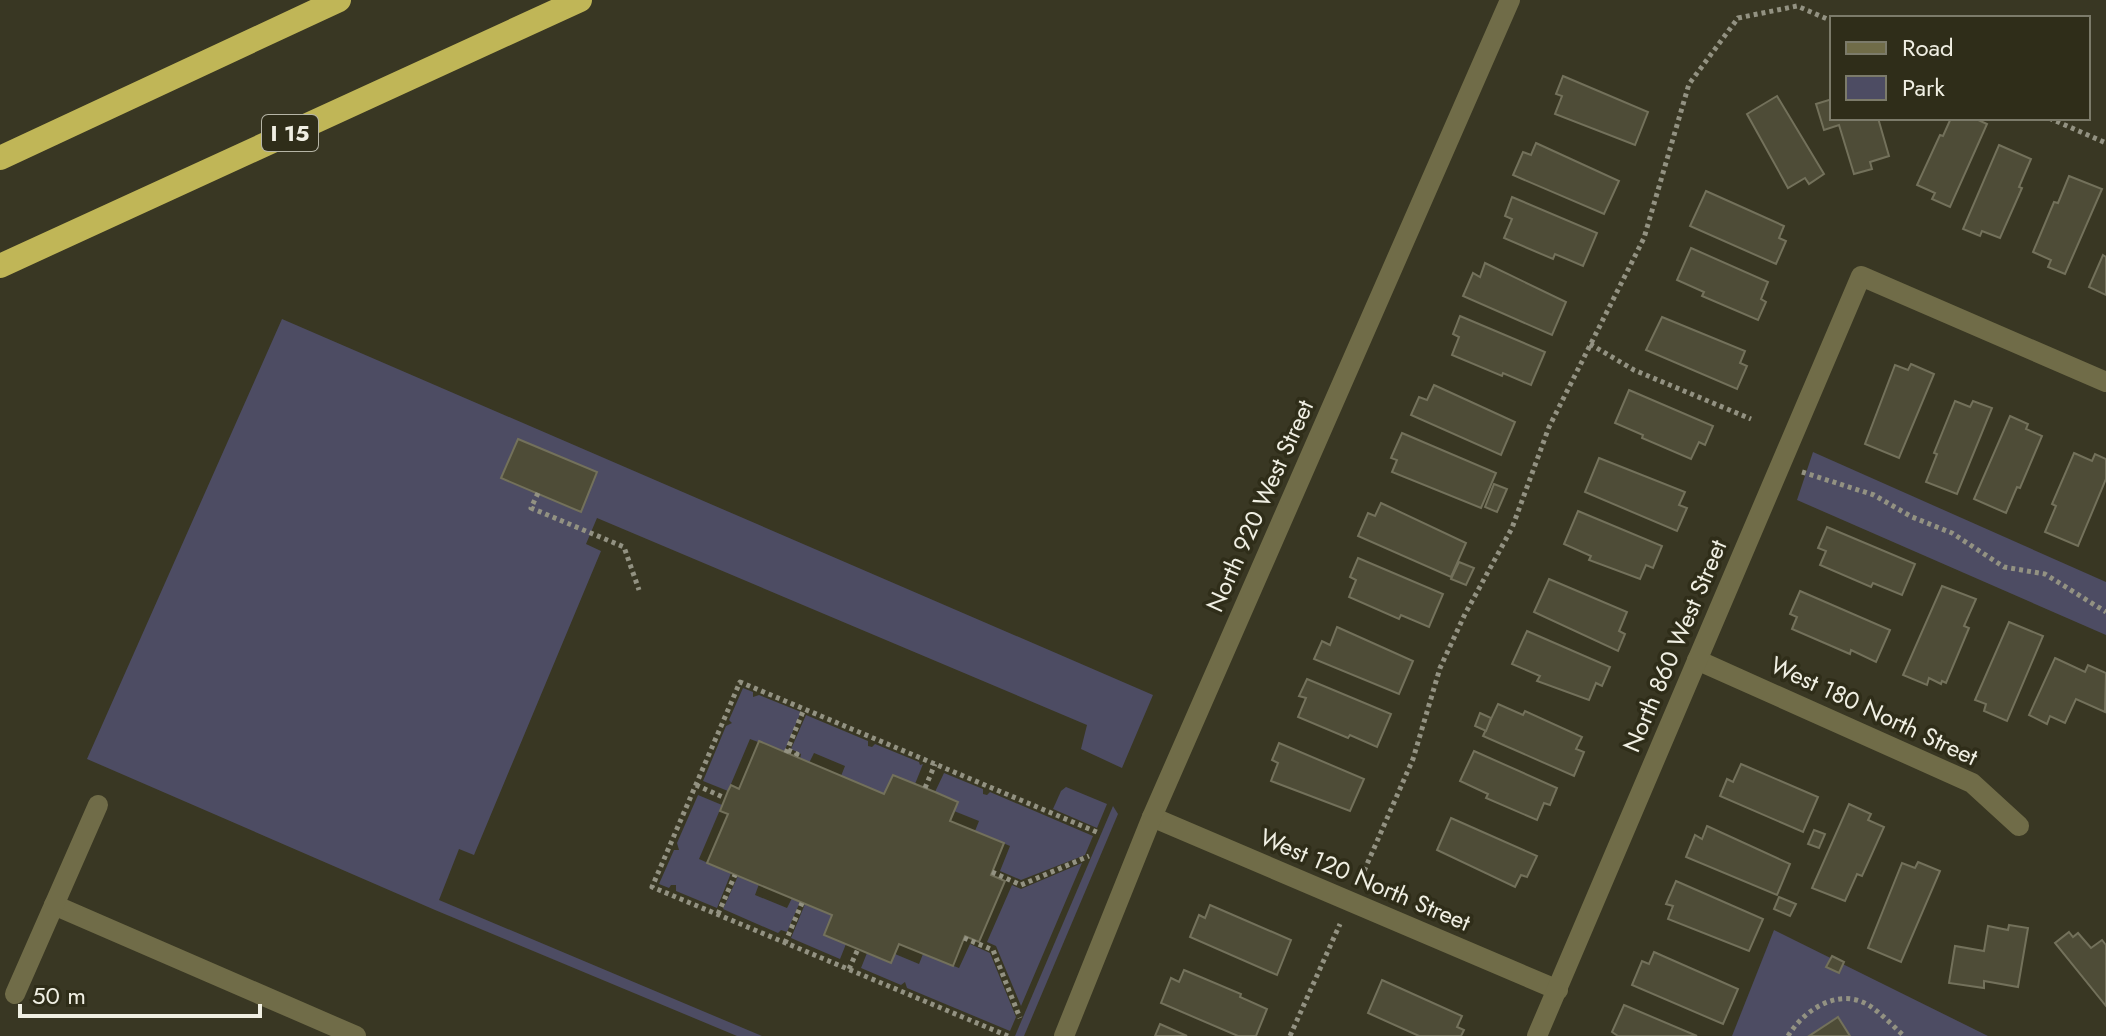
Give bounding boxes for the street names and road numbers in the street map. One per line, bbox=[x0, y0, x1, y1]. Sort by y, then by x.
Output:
road number: I 15 bbox=[262, 115, 318, 151]
street label: North 920 West Street bbox=[1197, 394, 1322, 617]
street label: North 860 West Street bbox=[1614, 534, 1735, 758]
street label: West 180 North Street bbox=[1765, 647, 1984, 774]
street label: West 120 North Street bbox=[1254, 819, 1476, 940]

